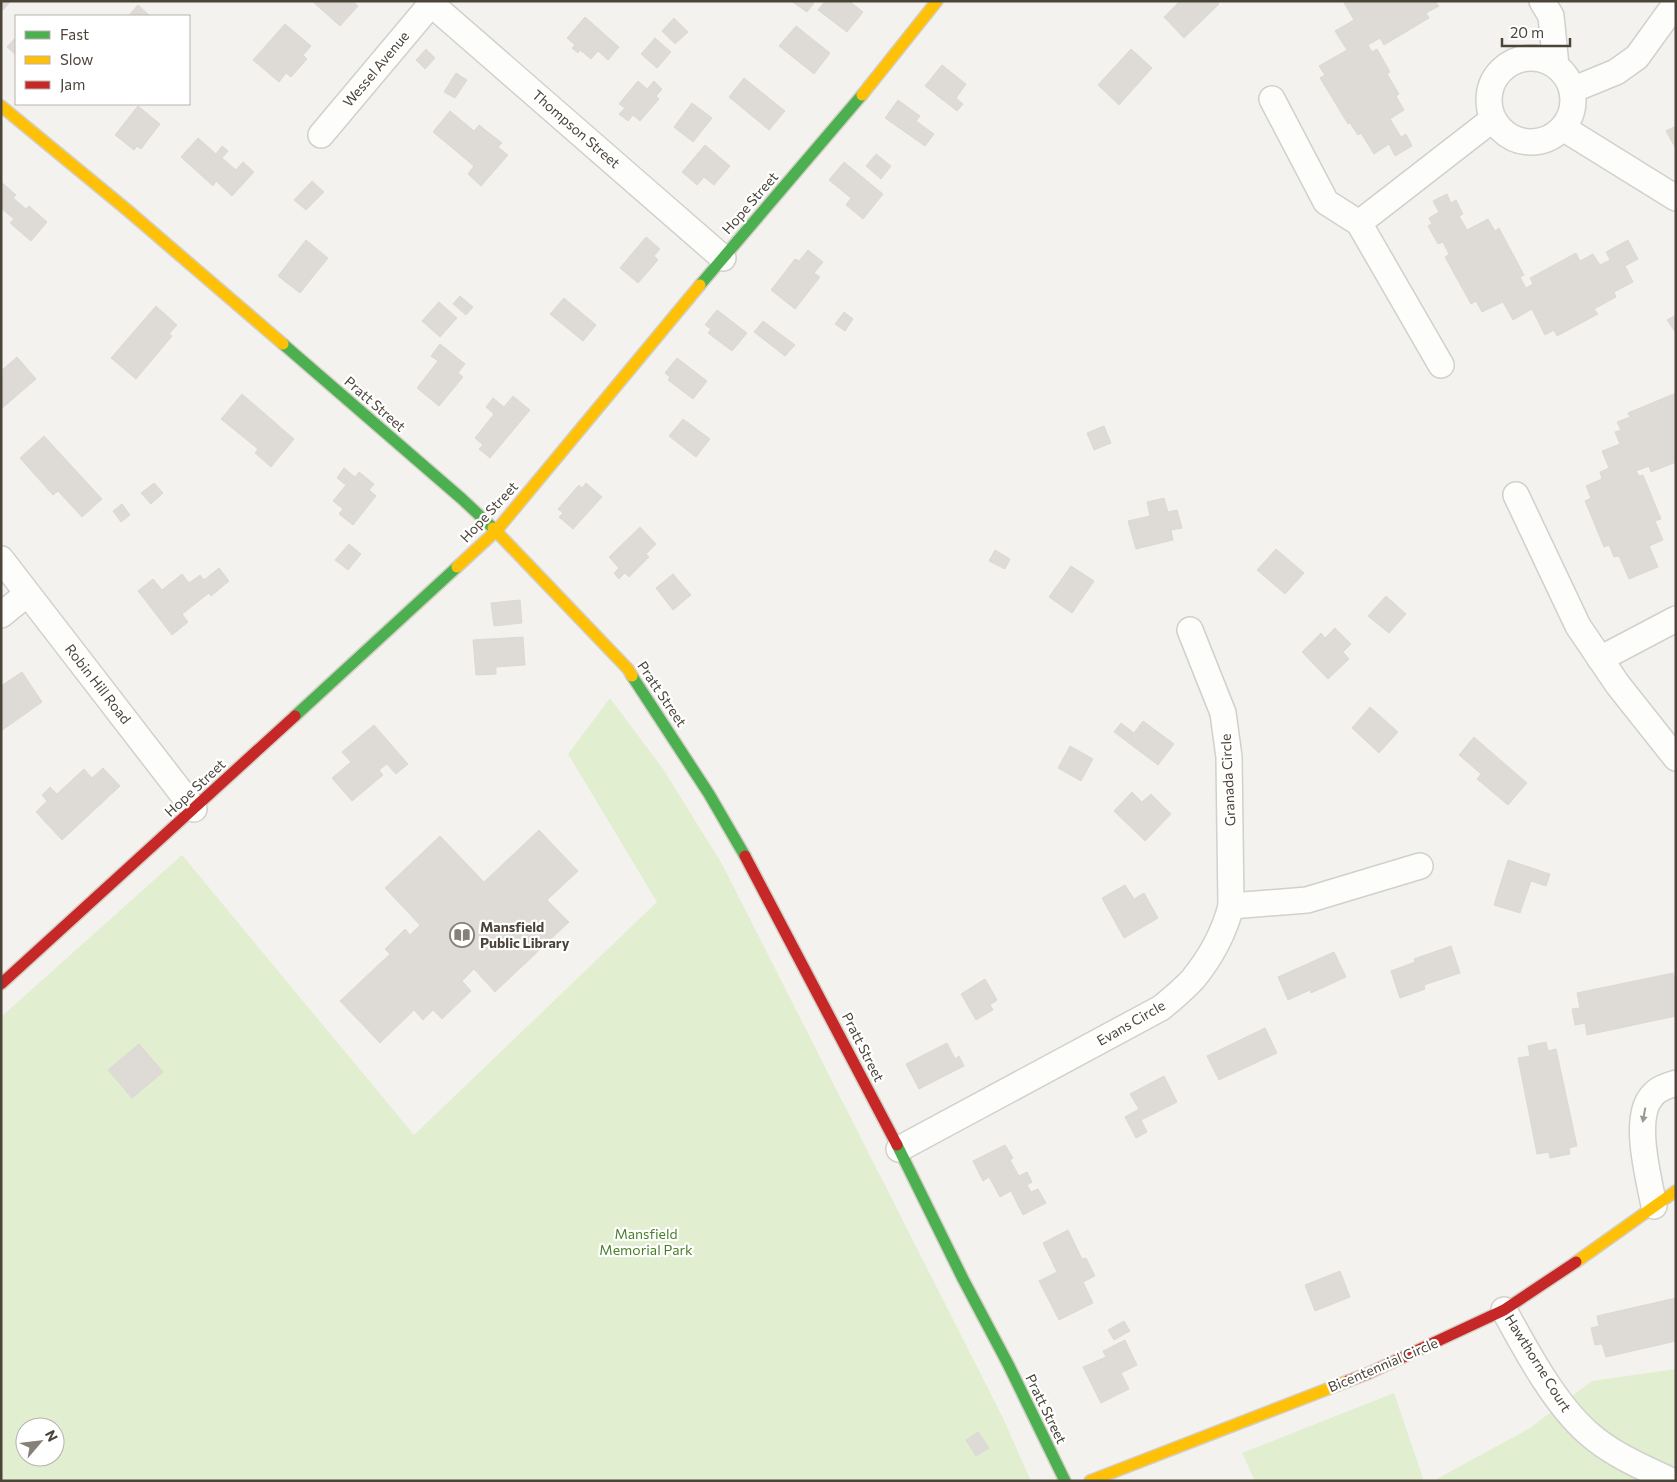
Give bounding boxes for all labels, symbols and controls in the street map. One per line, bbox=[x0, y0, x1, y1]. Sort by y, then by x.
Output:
legend bbox=[15, 15, 190, 105]
scale bar bbox=[1502, 15, 1570, 47]
text: 20 m bbox=[1510, 23, 1544, 41]
text: Fast bbox=[60, 25, 89, 43]
street label: Wessel Avenue bbox=[339, 27, 412, 110]
text: Slow bbox=[60, 50, 93, 68]
text: Jam bbox=[60, 75, 85, 93]
street label: Thompson Street bbox=[529, 86, 624, 172]
street label: Hope Street bbox=[718, 168, 781, 237]
street label: Pratt Street bbox=[341, 373, 410, 435]
street label: Hope Street bbox=[456, 478, 521, 546]
street label: Robin Hill Road bbox=[62, 640, 135, 727]
street label: Pratt Street bbox=[634, 658, 691, 730]
street label: Granada Circle bbox=[1217, 733, 1238, 827]
street label: Hope Street bbox=[161, 755, 229, 820]
place label: Mansfield Public Library bbox=[480, 918, 570, 951]
library icon: Mansfield Public Library bbox=[449, 922, 475, 948]
street label: Evans Circle bbox=[1094, 996, 1168, 1049]
street label: Pratt Street bbox=[839, 1009, 888, 1084]
one-way arrow bbox=[1640, 1108, 1648, 1124]
park label: Mansfield Memorial Park bbox=[599, 1225, 693, 1258]
street label: Hawthorne Court bbox=[1502, 1311, 1575, 1415]
street label: Bicentennial Circle bbox=[1325, 1334, 1440, 1395]
street label: Pratt Street bbox=[1022, 1371, 1071, 1447]
north arrow bbox=[15, 1417, 65, 1467]
text: N bbox=[42, 1427, 62, 1444]

